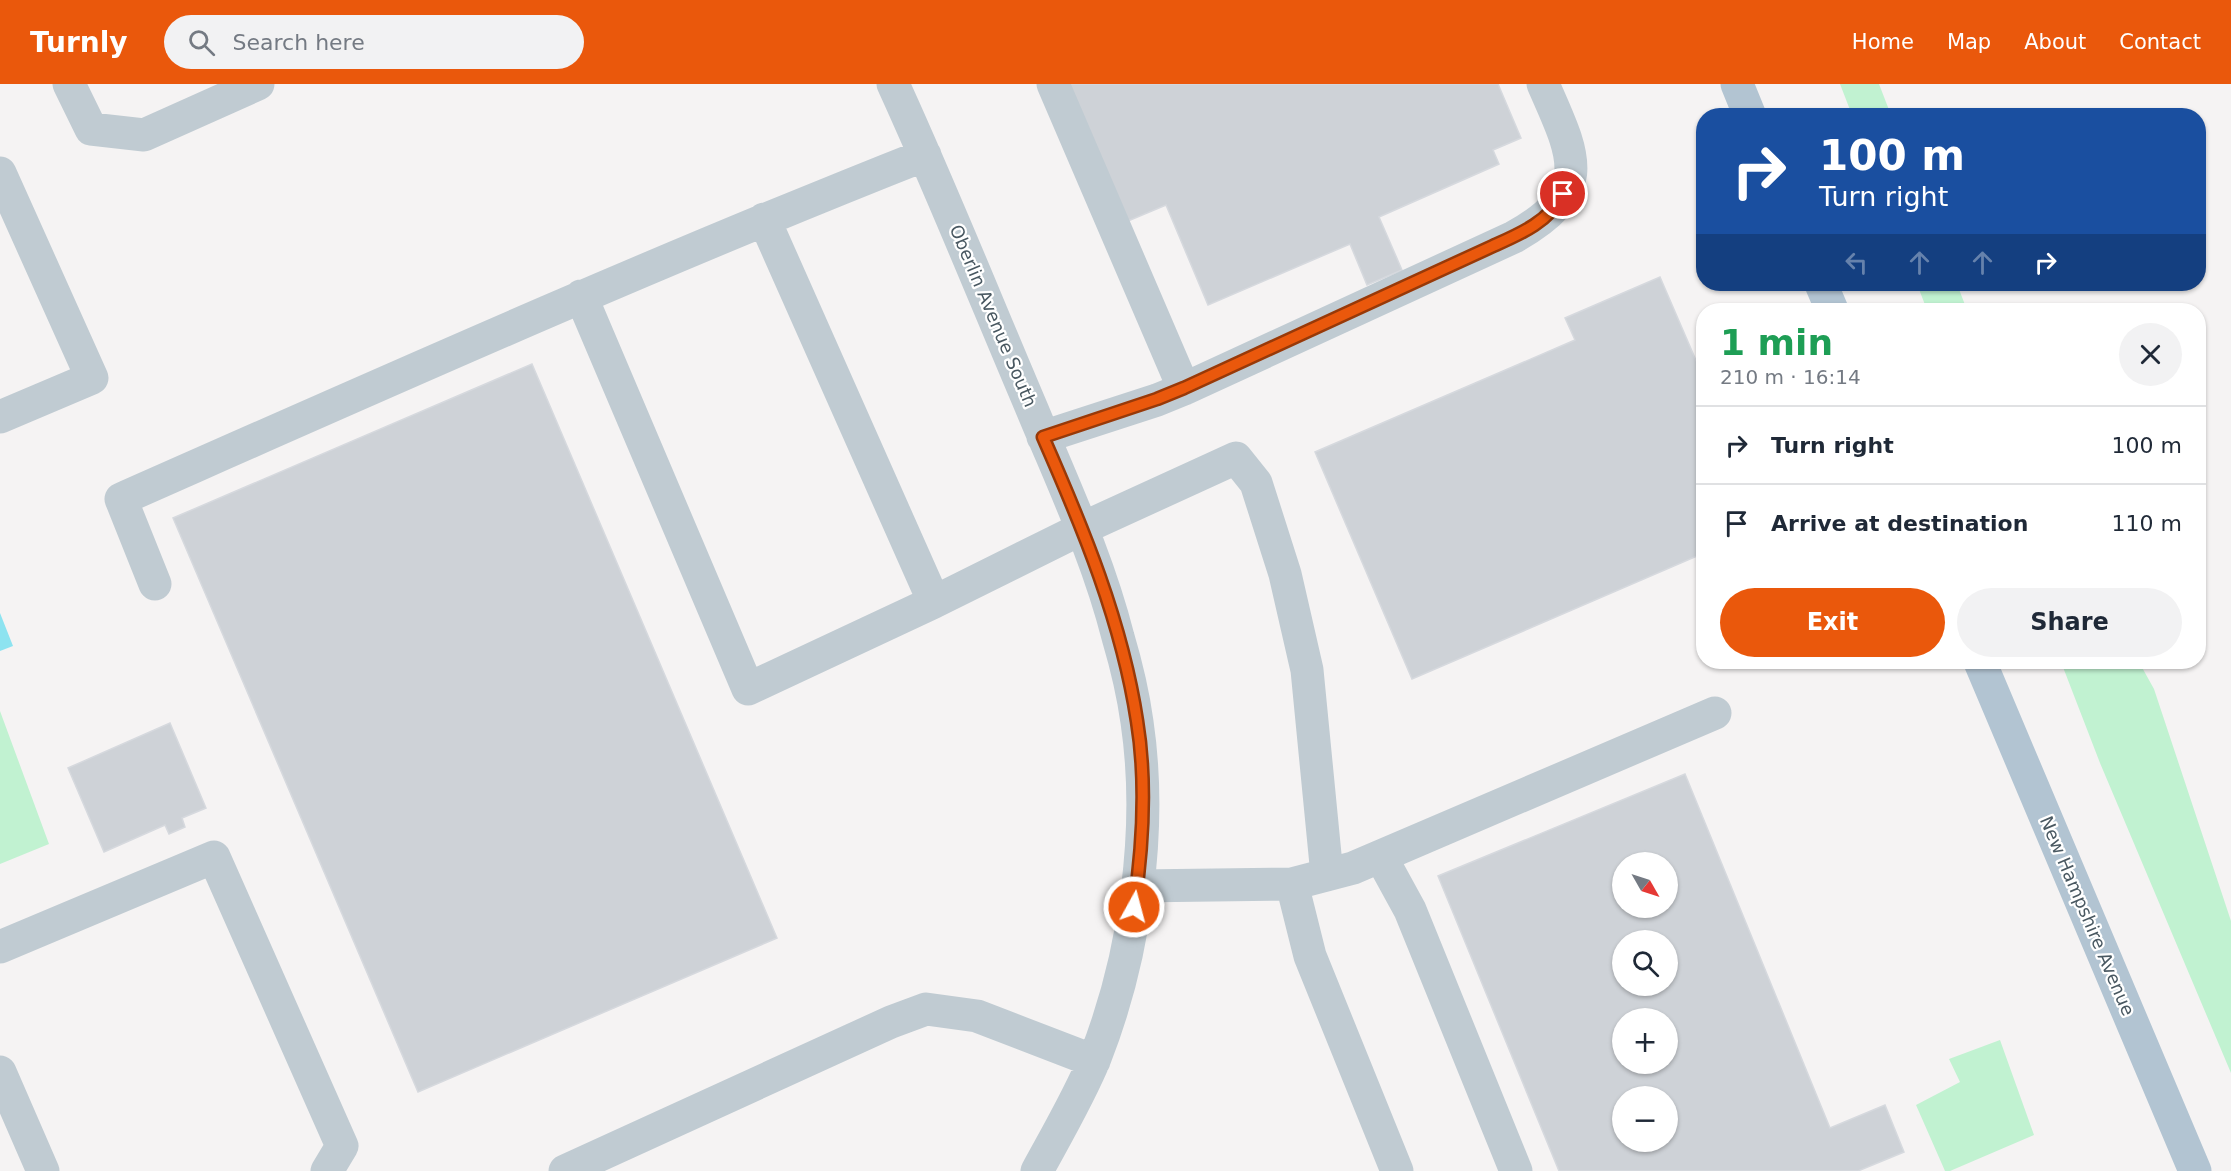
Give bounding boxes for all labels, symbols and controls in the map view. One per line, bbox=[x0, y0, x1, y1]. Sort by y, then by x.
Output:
search box bbox=[164, 15, 584, 69]
text: Turnly bbox=[30, 26, 128, 59]
icon: search bbox=[185, 26, 218, 59]
text: Search here bbox=[233, 30, 365, 55]
text: Home bbox=[1852, 30, 1914, 54]
text: Map bbox=[1947, 30, 1991, 54]
text: About bbox=[2024, 30, 2086, 54]
text: Contact bbox=[2119, 30, 2201, 54]
text: 100 m bbox=[1819, 131, 1965, 180]
icon: right bbox=[1720, 132, 1798, 210]
pin bbox=[1537, 168, 1588, 219]
icon: arrive bbox=[1546, 177, 1579, 210]
text: Turn right bbox=[1819, 181, 1948, 212]
street label: Oberlin Avenue South bbox=[945, 221, 1041, 410]
icon: left bbox=[1840, 246, 1873, 279]
icon: ahead bbox=[1903, 246, 1936, 279]
icon: ahead bbox=[1966, 246, 1999, 279]
icon: right bbox=[2029, 246, 2062, 279]
text: 1 min bbox=[1720, 322, 1833, 363]
button: close bbox=[2119, 323, 2182, 386]
text: 210 m · 16:14 bbox=[1720, 365, 1861, 389]
icon: right bbox=[1720, 429, 1753, 462]
text: Turn right bbox=[1771, 433, 1894, 458]
text: 100 m bbox=[2112, 433, 2182, 458]
icon: arrive bbox=[1720, 507, 1753, 540]
text: Arrive at destination bbox=[1771, 511, 2028, 536]
text: 110 m bbox=[2112, 511, 2182, 536]
button: Exit bbox=[1720, 588, 1945, 657]
button: Share bbox=[1957, 588, 2182, 657]
street label: New Hampshire Avenue bbox=[2036, 813, 2139, 1019]
north arrow bbox=[1612, 852, 1678, 918]
map controls bbox=[1612, 852, 1678, 1152]
position arrow bbox=[1102, 875, 1166, 939]
button: search bbox=[1612, 930, 1678, 996]
button: + bbox=[1612, 1008, 1678, 1074]
button: − bbox=[1612, 1086, 1678, 1152]

